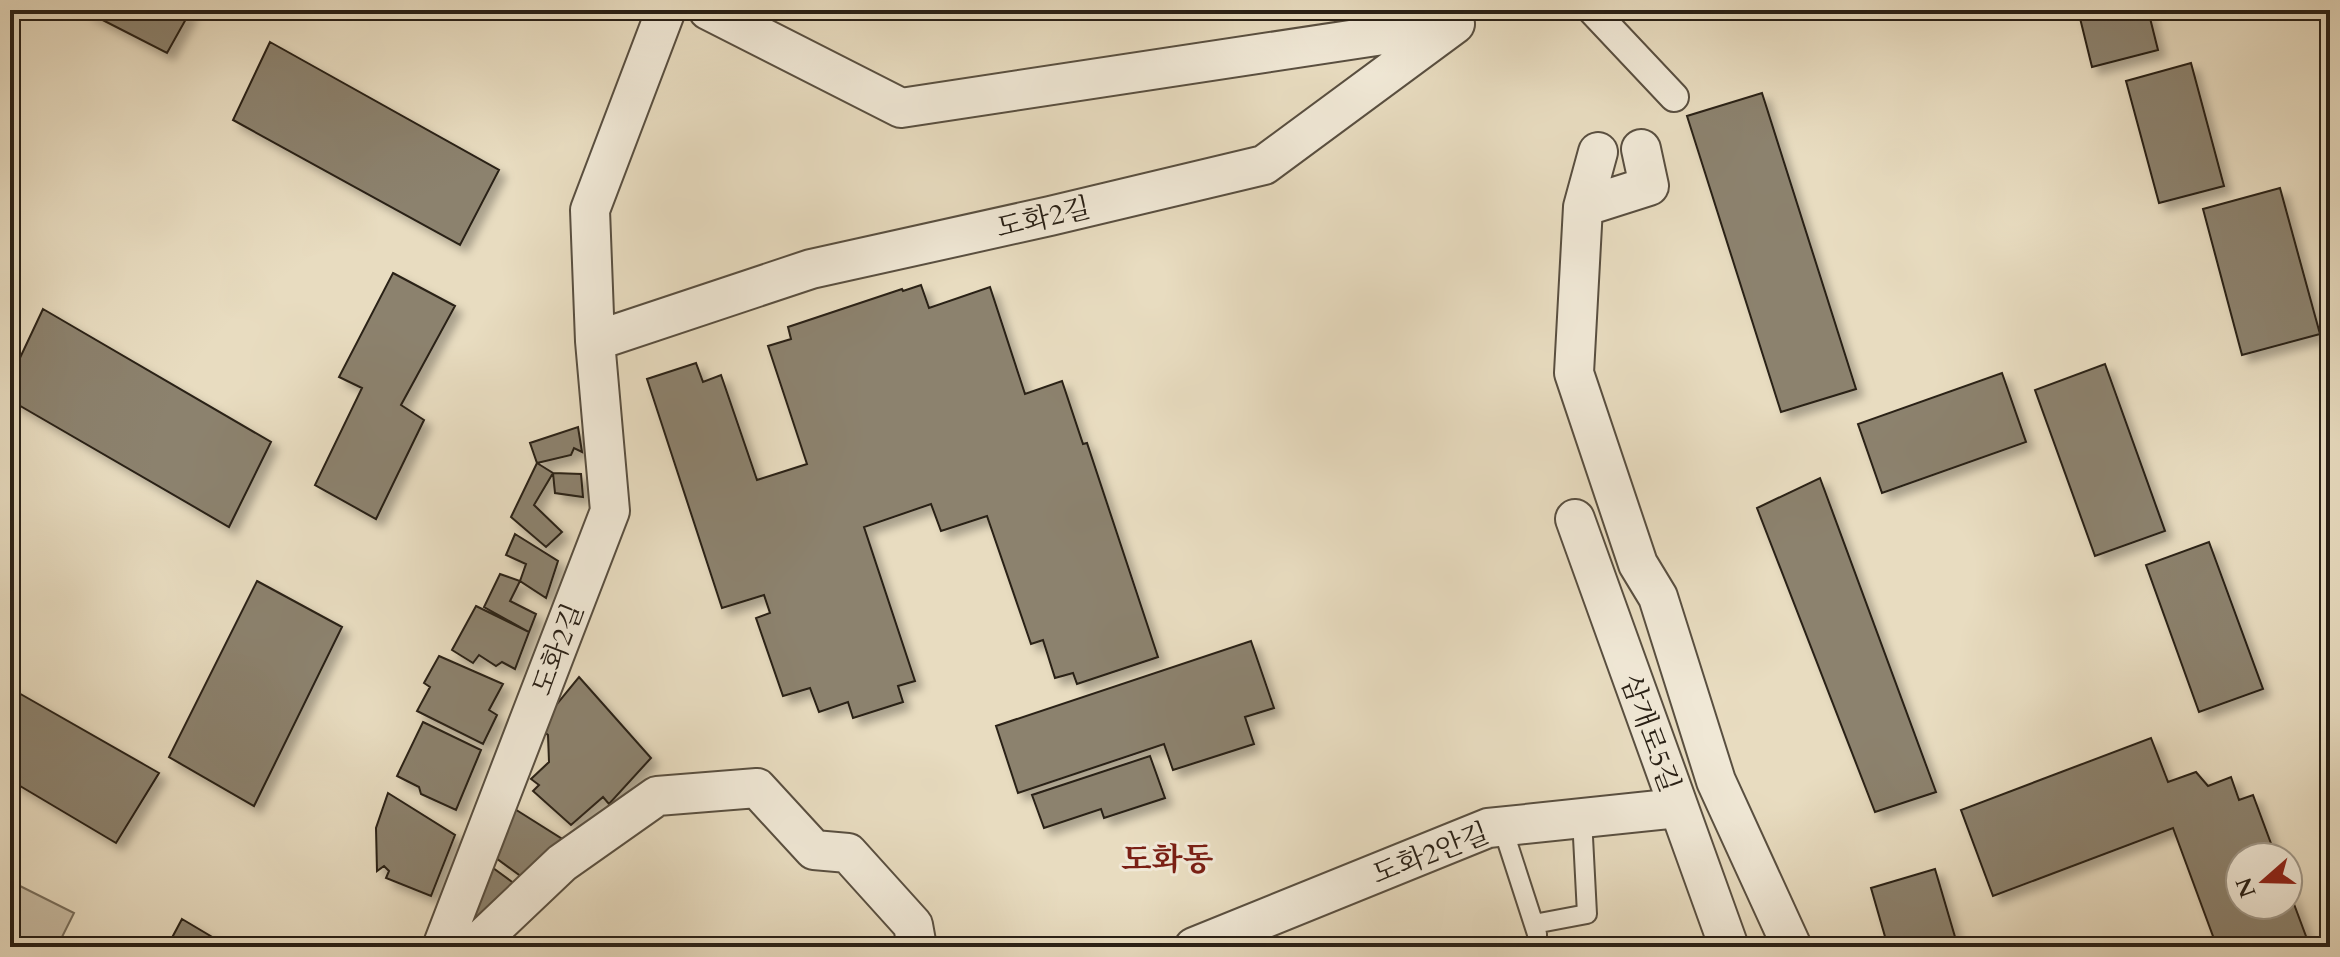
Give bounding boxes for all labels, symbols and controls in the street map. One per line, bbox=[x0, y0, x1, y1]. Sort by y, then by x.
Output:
street label: 도화2길 bbox=[992, 189, 1094, 247]
street label: 도화2길 bbox=[523, 598, 593, 701]
street label: 삼개로5길 bbox=[1611, 669, 1689, 797]
street label: 도화2안길 bbox=[1366, 814, 1494, 894]
district label: 도화동 bbox=[1121, 838, 1213, 882]
north arrow bbox=[2224, 841, 2304, 921]
text: N bbox=[2229, 873, 2264, 902]

